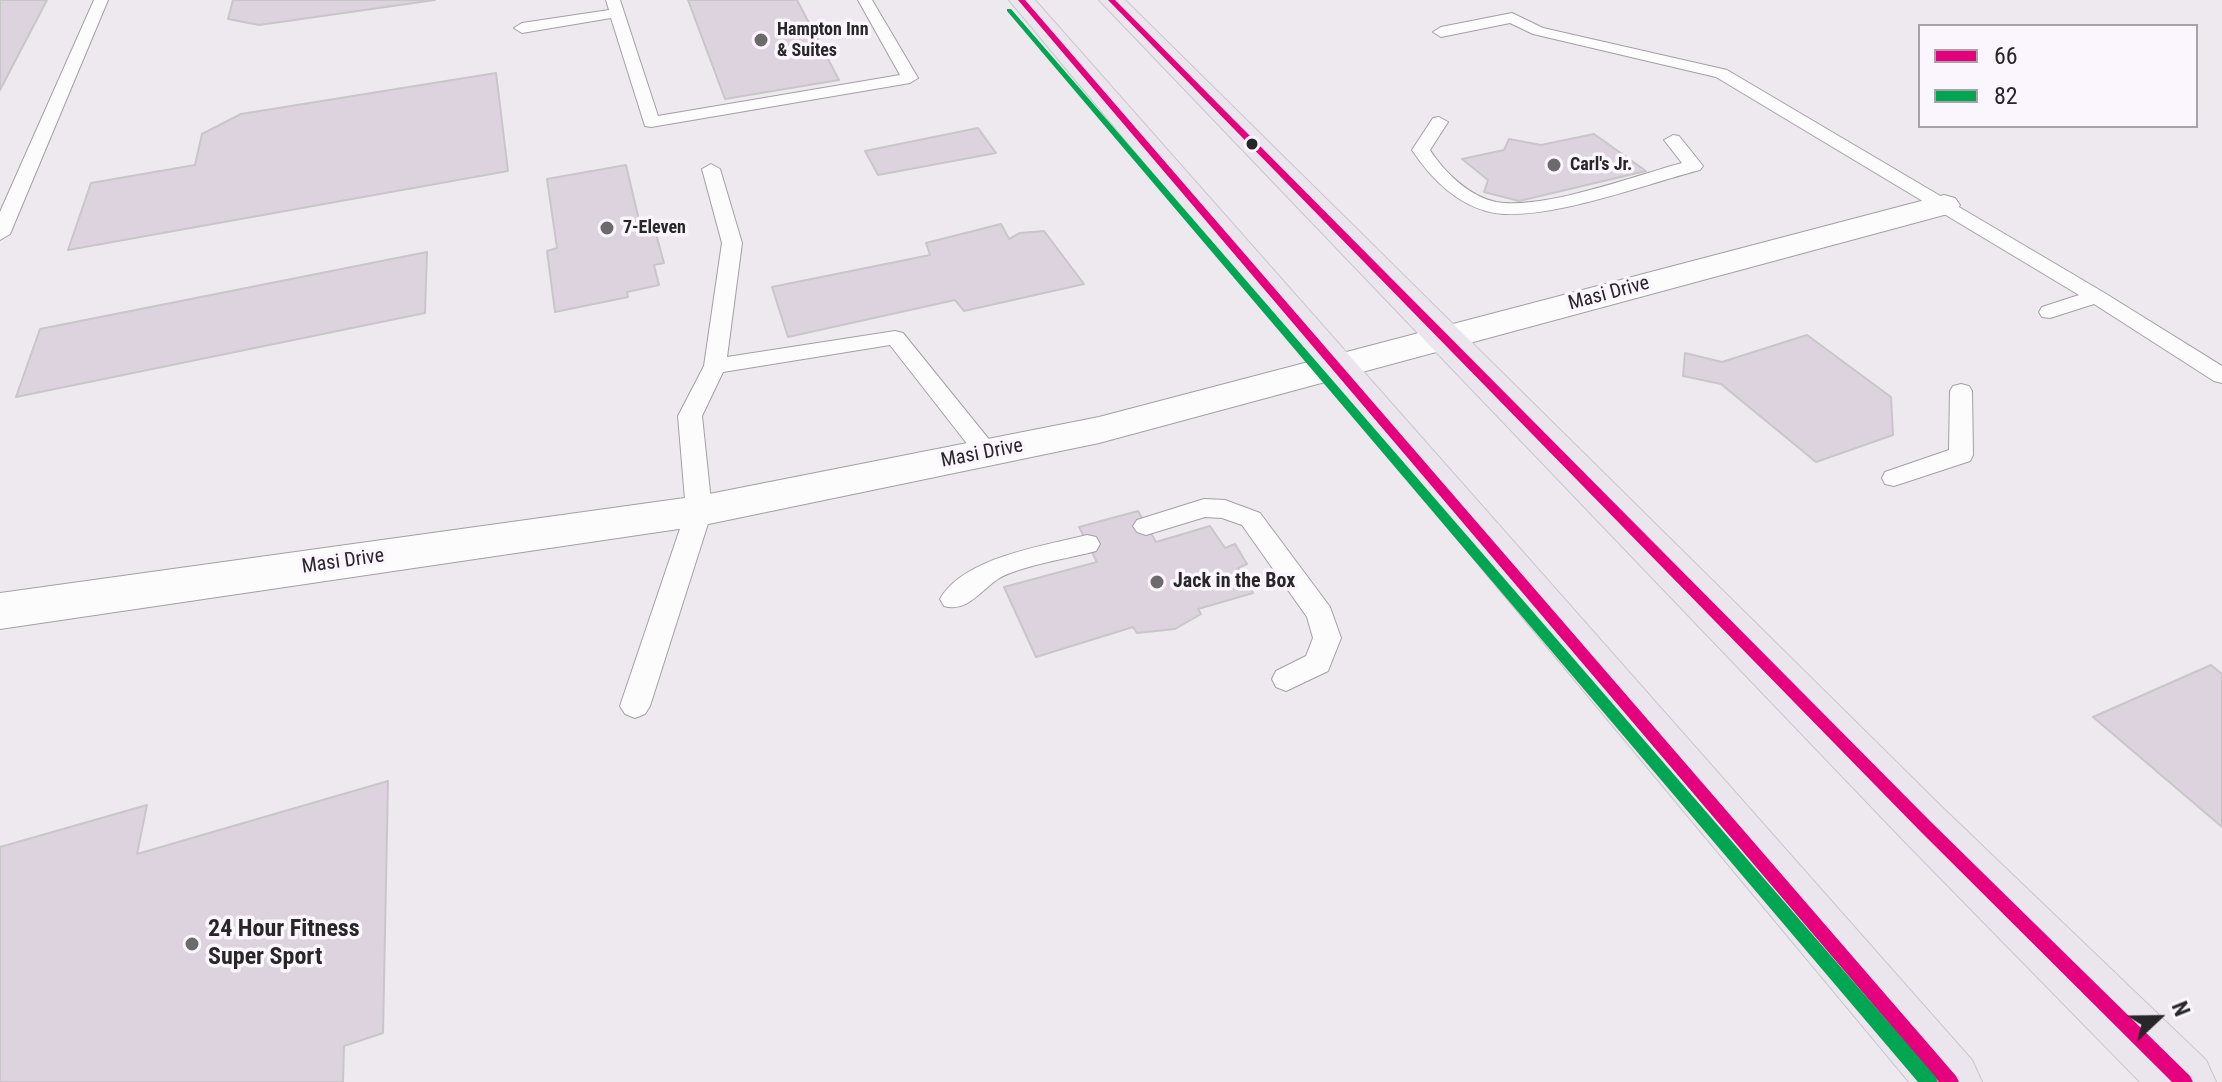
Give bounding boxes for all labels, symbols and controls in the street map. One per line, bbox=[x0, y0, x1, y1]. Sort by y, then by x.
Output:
place label: Hampton Inn & Suites bbox=[777, 19, 869, 62]
legend bbox=[1918, 24, 2198, 128]
marker: Hampton Inn & Suites bbox=[752, 31, 770, 49]
text: 66 bbox=[1994, 42, 2018, 70]
text: 82 bbox=[1994, 82, 2018, 110]
unlabelled marker bbox=[1244, 136, 1260, 152]
place label: Carl's Jr. bbox=[1570, 154, 1632, 176]
marker: Carl's Jr. bbox=[1545, 156, 1563, 174]
place label: 7-Eleven bbox=[623, 217, 686, 239]
marker: 7-Eleven bbox=[598, 219, 616, 237]
street label: Masi Drive bbox=[1566, 272, 1652, 316]
street label: Masi Drive bbox=[939, 434, 1025, 474]
street label: Masi Drive bbox=[300, 544, 386, 580]
place label: Jack in the Box bbox=[1173, 570, 1295, 594]
marker: Jack in the Box bbox=[1148, 573, 1166, 591]
place label: 24 Hour Fitness Super Sport bbox=[208, 916, 360, 972]
marker: 24 Hour Fitness Super Sport bbox=[183, 935, 201, 953]
north arrow bbox=[2118, 978, 2198, 1058]
text: N bbox=[2167, 998, 2195, 1020]

